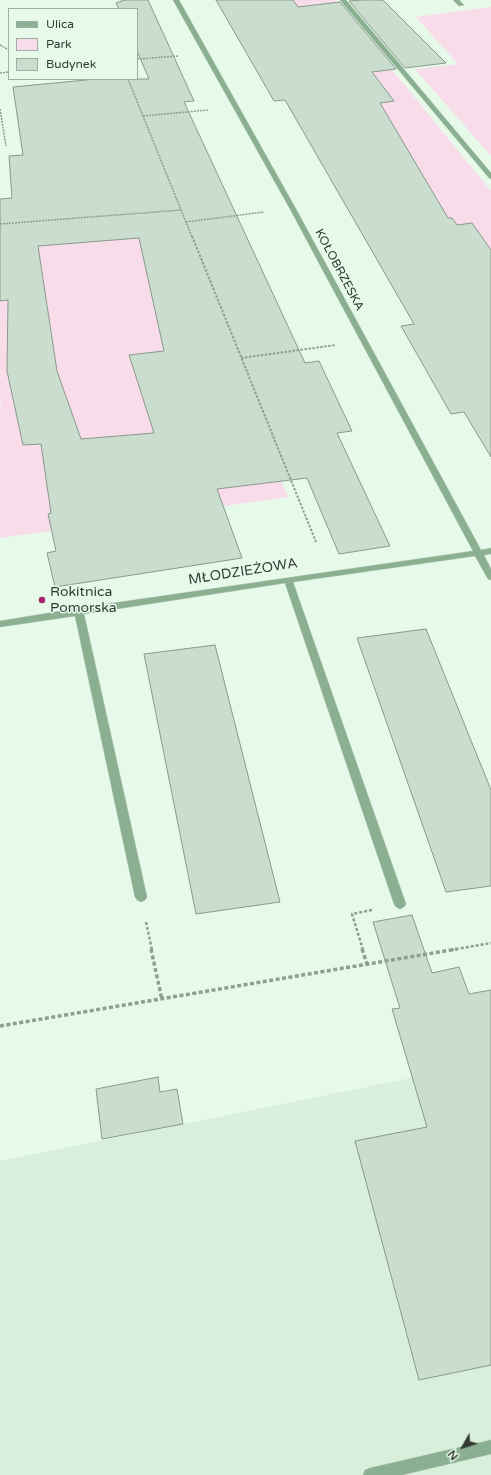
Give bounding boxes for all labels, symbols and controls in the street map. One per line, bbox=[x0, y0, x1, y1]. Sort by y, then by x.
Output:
legend bbox=[8, 8, 138, 80]
text: Ulica bbox=[46, 17, 74, 31]
text: Park bbox=[46, 37, 72, 51]
text: Budynek bbox=[46, 57, 96, 71]
street label: KOŁOBRZESKA bbox=[311, 227, 367, 313]
street label: MŁODZIEŻOWA bbox=[187, 555, 299, 589]
place label: Rokitnica Pomorska bbox=[50, 584, 117, 616]
marker: Rokitnica Pomorska bbox=[37, 595, 47, 605]
north arrow bbox=[443, 1427, 483, 1467]
text: N bbox=[445, 1447, 461, 1462]

